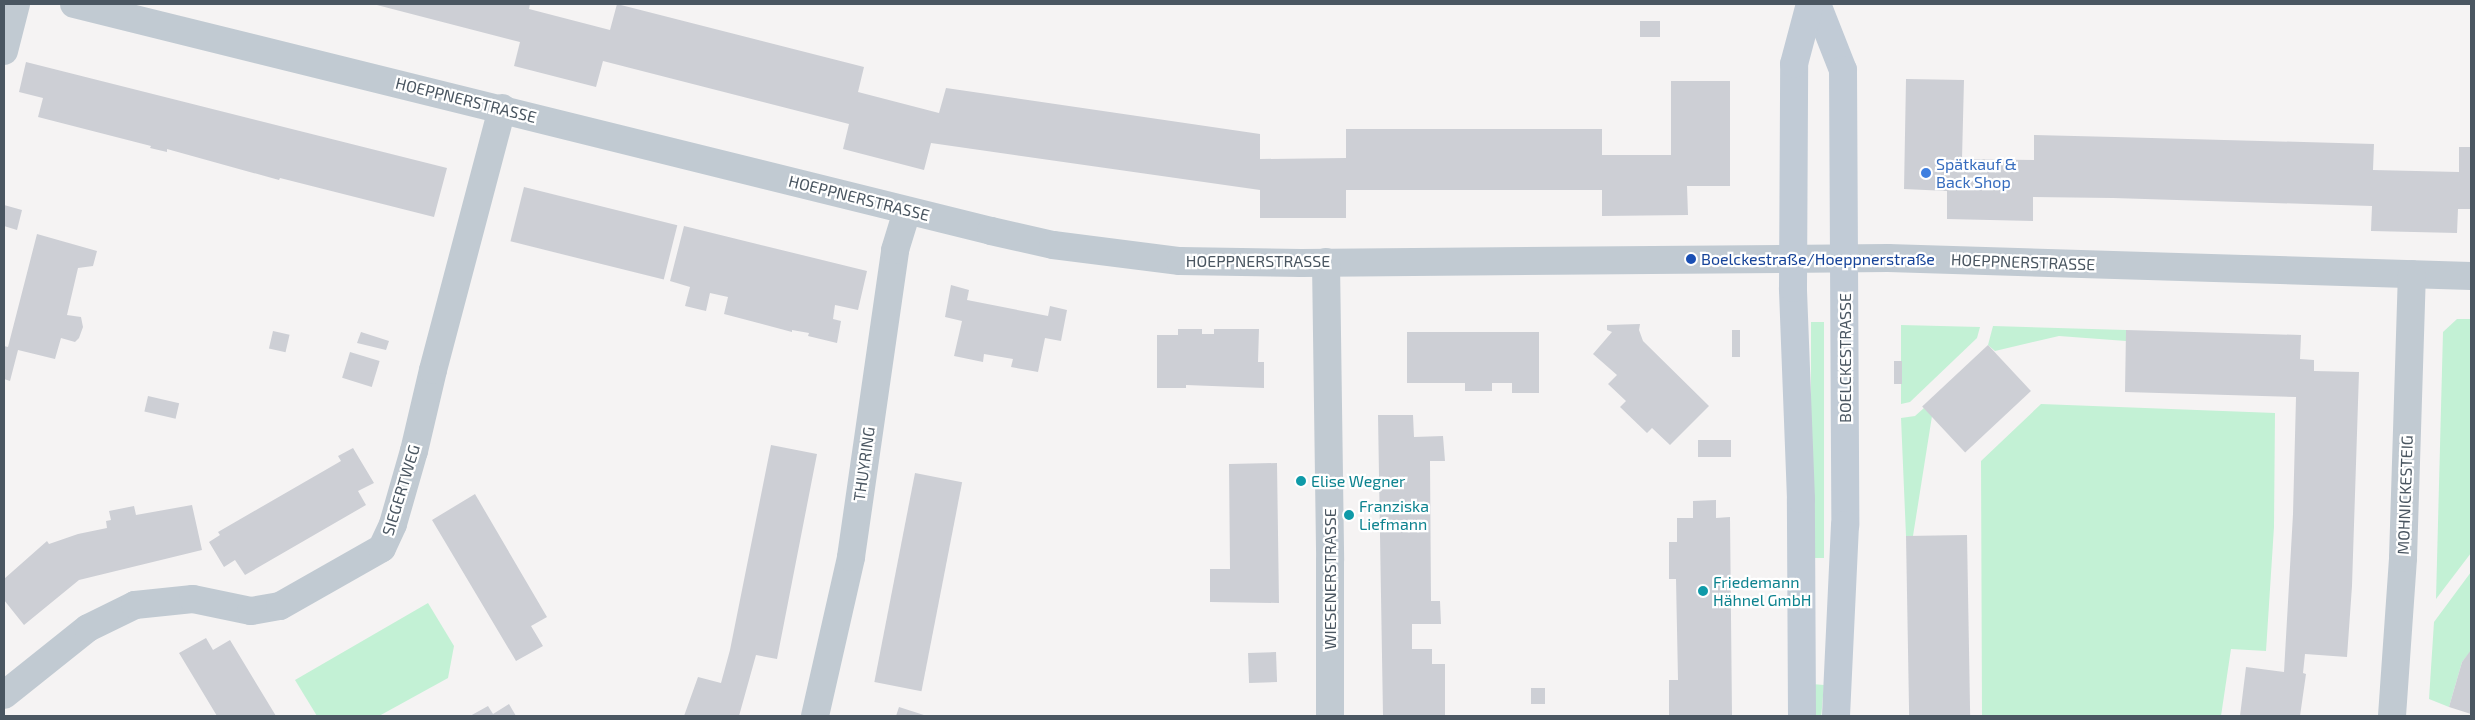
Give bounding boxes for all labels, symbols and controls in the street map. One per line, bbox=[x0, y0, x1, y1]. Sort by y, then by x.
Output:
street label: HOEPPNERSTRASSE bbox=[394, 73, 538, 127]
place label: Spätkauf & Back Shop bbox=[1936, 154, 2017, 192]
marker: Spätkauf & Back Shop bbox=[1920, 167, 1932, 179]
street label: HOEPPNERSTRASSE bbox=[787, 171, 931, 225]
place label: Boelckestraße/Hoeppnerstraße bbox=[1701, 249, 1935, 269]
street label: HOEPPNERSTRASSE bbox=[1951, 250, 2095, 274]
street label: HOEPPNERSTRASSE bbox=[1186, 251, 1330, 271]
marker: Boelckestraße/Hoeppnerstraße bbox=[1685, 253, 1697, 265]
street label: BOELCKESTRASSE bbox=[1835, 293, 1855, 423]
street label: THUYRING bbox=[849, 425, 879, 503]
street label: MOHNICKESTEIG bbox=[2393, 435, 2417, 555]
street label: SIEGERTWEG bbox=[378, 442, 424, 538]
place label: Elise Wegner bbox=[1311, 471, 1406, 491]
marker: Elise Wegner bbox=[1295, 475, 1307, 487]
place label: Franziska Liefmann bbox=[1359, 496, 1429, 534]
street label: WIESENERSTRASSE bbox=[1320, 508, 1340, 650]
marker: Franziska Liefmann bbox=[1343, 509, 1355, 521]
place label: Friedemann Hähnel GmbH bbox=[1713, 572, 1812, 610]
marker: Friedemann Hähnel GmbH bbox=[1697, 585, 1709, 597]

